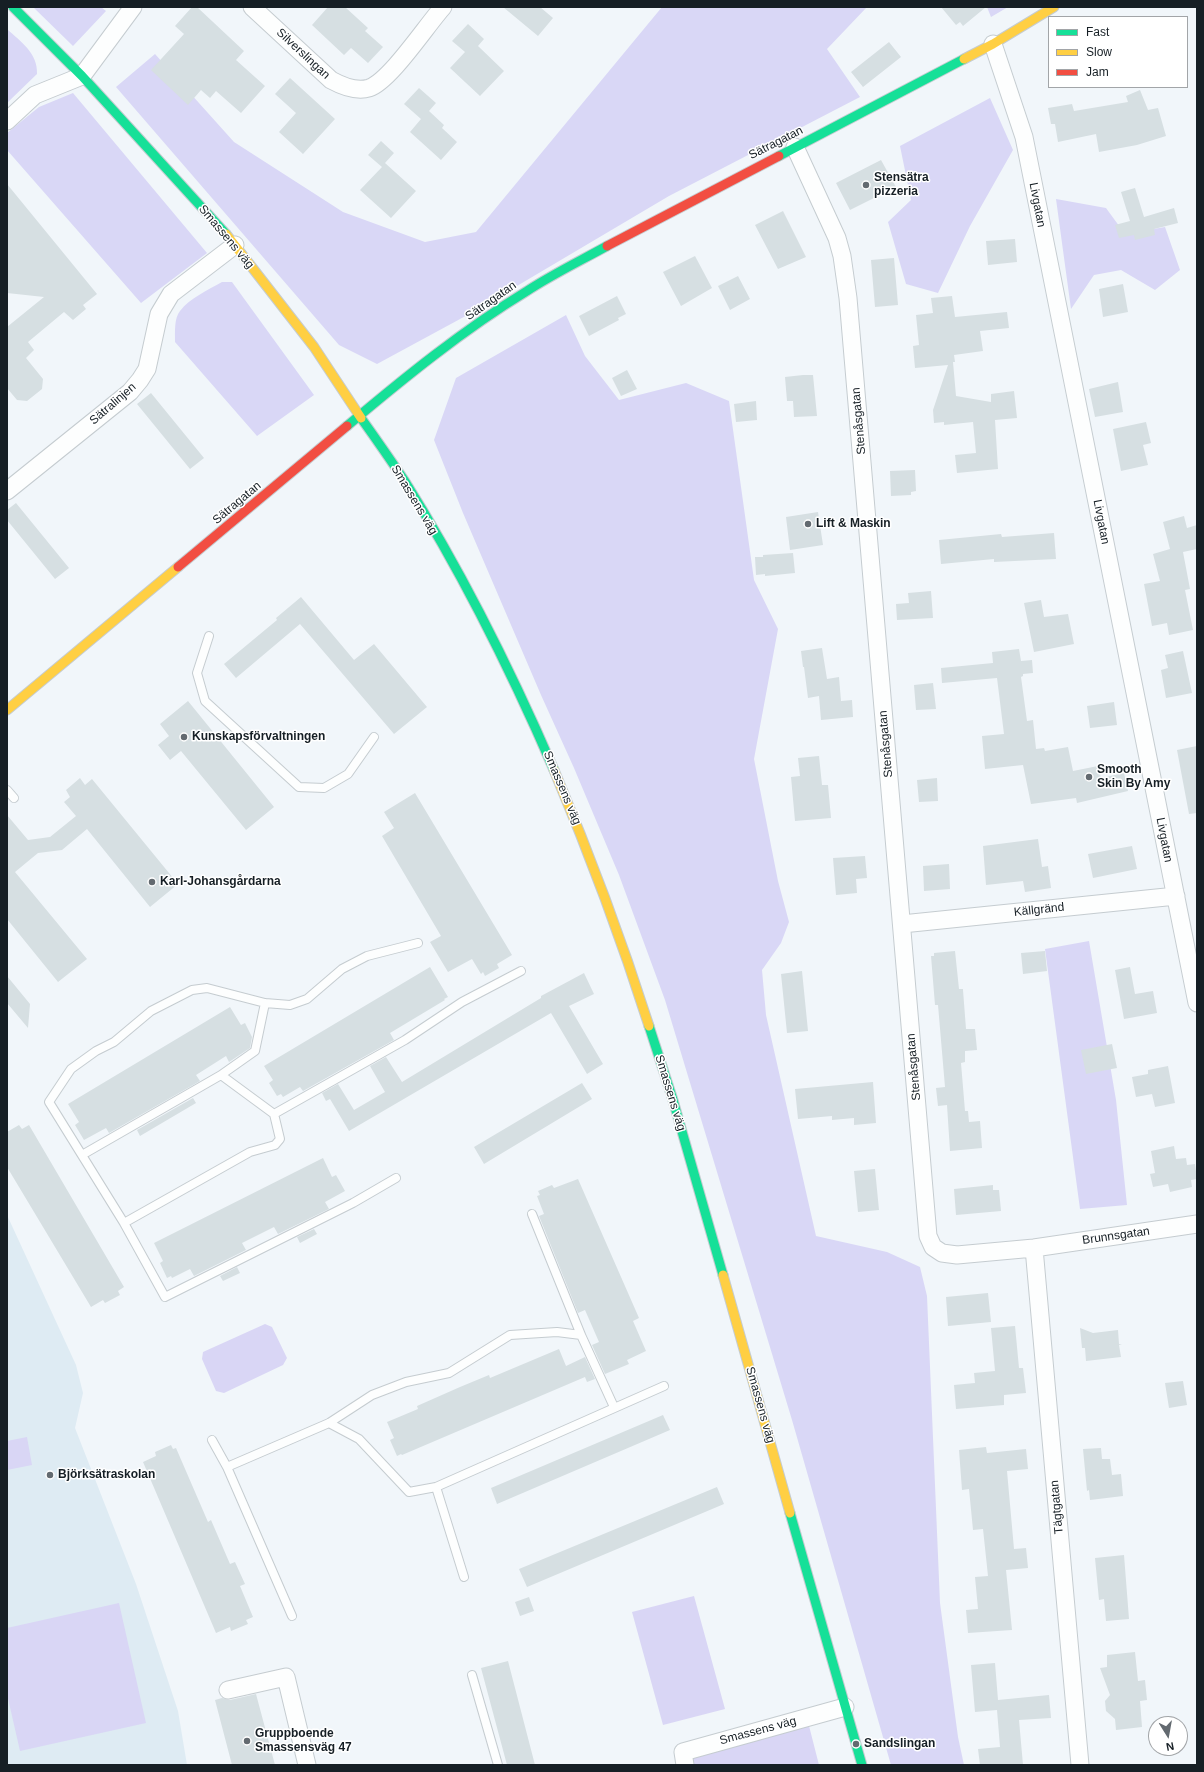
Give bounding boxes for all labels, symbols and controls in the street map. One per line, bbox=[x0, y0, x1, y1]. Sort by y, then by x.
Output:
legend bbox=[1048, 16, 1188, 88]
text: Fast bbox=[1086, 25, 1109, 39]
street label: Silverslingan bbox=[273, 26, 333, 82]
text: Slow bbox=[1086, 45, 1112, 59]
text: Jam bbox=[1086, 65, 1109, 79]
street label: Sätragatan bbox=[747, 123, 805, 163]
place label: Stensätra pizzeria bbox=[874, 171, 929, 199]
marker: Stensätra pizzeria bbox=[861, 180, 871, 190]
street label: Livgatan bbox=[1026, 181, 1048, 229]
street label: Smassens väg bbox=[195, 202, 257, 272]
street label: Sätragatan bbox=[463, 278, 519, 324]
street label: Sätralinjen bbox=[87, 380, 139, 428]
street label: Stenåsgatan bbox=[849, 387, 869, 455]
street label: Smassens väg bbox=[388, 463, 440, 537]
street label: Sätragatan bbox=[210, 479, 264, 527]
street label: Livgatan bbox=[1090, 498, 1112, 546]
place label: Lift & Maskin bbox=[816, 517, 891, 531]
marker: Lift & Maskin bbox=[803, 519, 813, 529]
street label: Stenåsgatan bbox=[876, 710, 896, 778]
place label: Kunskapsförvaltningen bbox=[192, 730, 325, 744]
marker: Kunskapsförvaltningen bbox=[179, 732, 189, 742]
street label: Smassens väg bbox=[540, 749, 584, 827]
place label: Smooth Skin By Amy bbox=[1097, 763, 1170, 791]
marker: Smooth Skin By Amy bbox=[1084, 772, 1094, 782]
street label: Livgatan bbox=[1153, 816, 1175, 864]
place label: Karl-Johansgårdarna bbox=[160, 875, 281, 889]
marker: Karl-Johansgårdarna bbox=[147, 877, 157, 887]
street label: Källgränd bbox=[1013, 900, 1065, 920]
street label: Stenåsgatan bbox=[904, 1033, 924, 1101]
street label: Smassens väg bbox=[652, 1053, 688, 1133]
street label: Brunnsgatan bbox=[1081, 1224, 1151, 1248]
street label: Smassens väg bbox=[742, 1365, 778, 1445]
place label: Björksätraskolan bbox=[58, 1468, 155, 1482]
marker: Björksätraskolan bbox=[45, 1470, 55, 1480]
street label: Tägtgatan bbox=[1047, 1479, 1067, 1535]
street label: Smassens väg bbox=[718, 1714, 798, 1748]
north arrow bbox=[1148, 1716, 1188, 1756]
place label: Gruppboende Smassensväg 47 bbox=[255, 1727, 352, 1755]
marker: Gruppboende Smassensväg 47 bbox=[242, 1736, 252, 1746]
place label: Sandslingan bbox=[864, 1737, 935, 1751]
marker: Sandslingan bbox=[851, 1739, 861, 1749]
text: N bbox=[1165, 1740, 1175, 1753]

